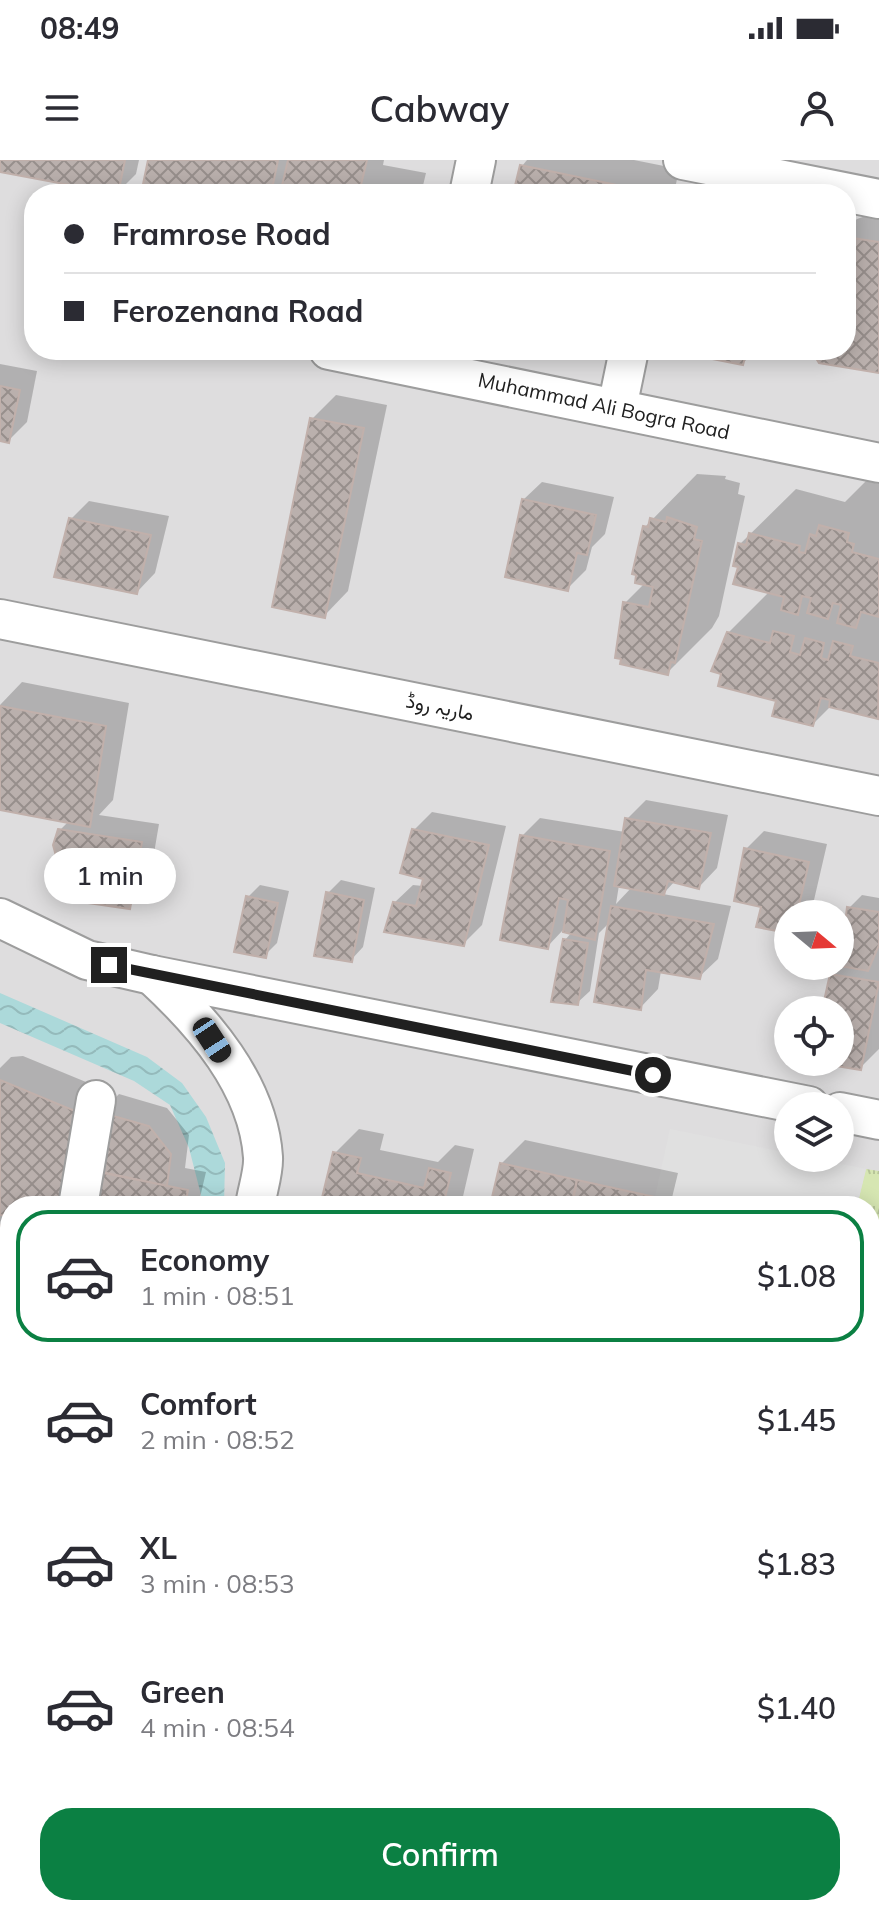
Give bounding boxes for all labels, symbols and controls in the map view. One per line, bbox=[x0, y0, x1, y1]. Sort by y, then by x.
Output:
text: 08:49 bbox=[40, 9, 119, 47]
icon: menu bbox=[40, 86, 84, 130]
text: Cabway bbox=[370, 86, 509, 131]
icon: person bbox=[795, 86, 839, 130]
text: Framrose Road bbox=[112, 215, 331, 253]
text: Ferozenana Road bbox=[112, 292, 363, 330]
street label: Muhammad Ali Bogra Road bbox=[476, 367, 732, 444]
street label: ماریہ روڈ bbox=[404, 688, 476, 726]
callout: 1 min bbox=[43, 849, 175, 905]
text: 1 min bbox=[76, 859, 144, 892]
north arrow bbox=[774, 900, 854, 980]
map controls bbox=[774, 900, 854, 1172]
route end bbox=[91, 947, 127, 983]
button: locate bbox=[774, 996, 854, 1076]
car bbox=[189, 1013, 235, 1067]
route start bbox=[635, 1057, 671, 1093]
button: layers bbox=[774, 1092, 854, 1172]
icon: car bbox=[44, 1240, 116, 1312]
text: Economy bbox=[140, 1241, 269, 1279]
text: $1.08 bbox=[757, 1257, 836, 1295]
text: 1 min · 08:51 bbox=[140, 1279, 295, 1312]
icon: car bbox=[44, 1384, 116, 1456]
text: Comfort bbox=[140, 1385, 257, 1423]
text: $1.45 bbox=[757, 1401, 836, 1439]
text: 2 min · 08:52 bbox=[140, 1423, 295, 1456]
icon: car bbox=[44, 1528, 116, 1600]
text: XL bbox=[140, 1529, 177, 1567]
text: $1.83 bbox=[757, 1545, 836, 1583]
text: 3 min · 08:53 bbox=[140, 1567, 295, 1600]
icon: car bbox=[44, 1672, 116, 1744]
text: Green bbox=[140, 1673, 225, 1711]
text: $1.40 bbox=[757, 1689, 836, 1727]
text: 4 min · 08:54 bbox=[140, 1711, 295, 1744]
button: Confirm bbox=[40, 1808, 840, 1900]

